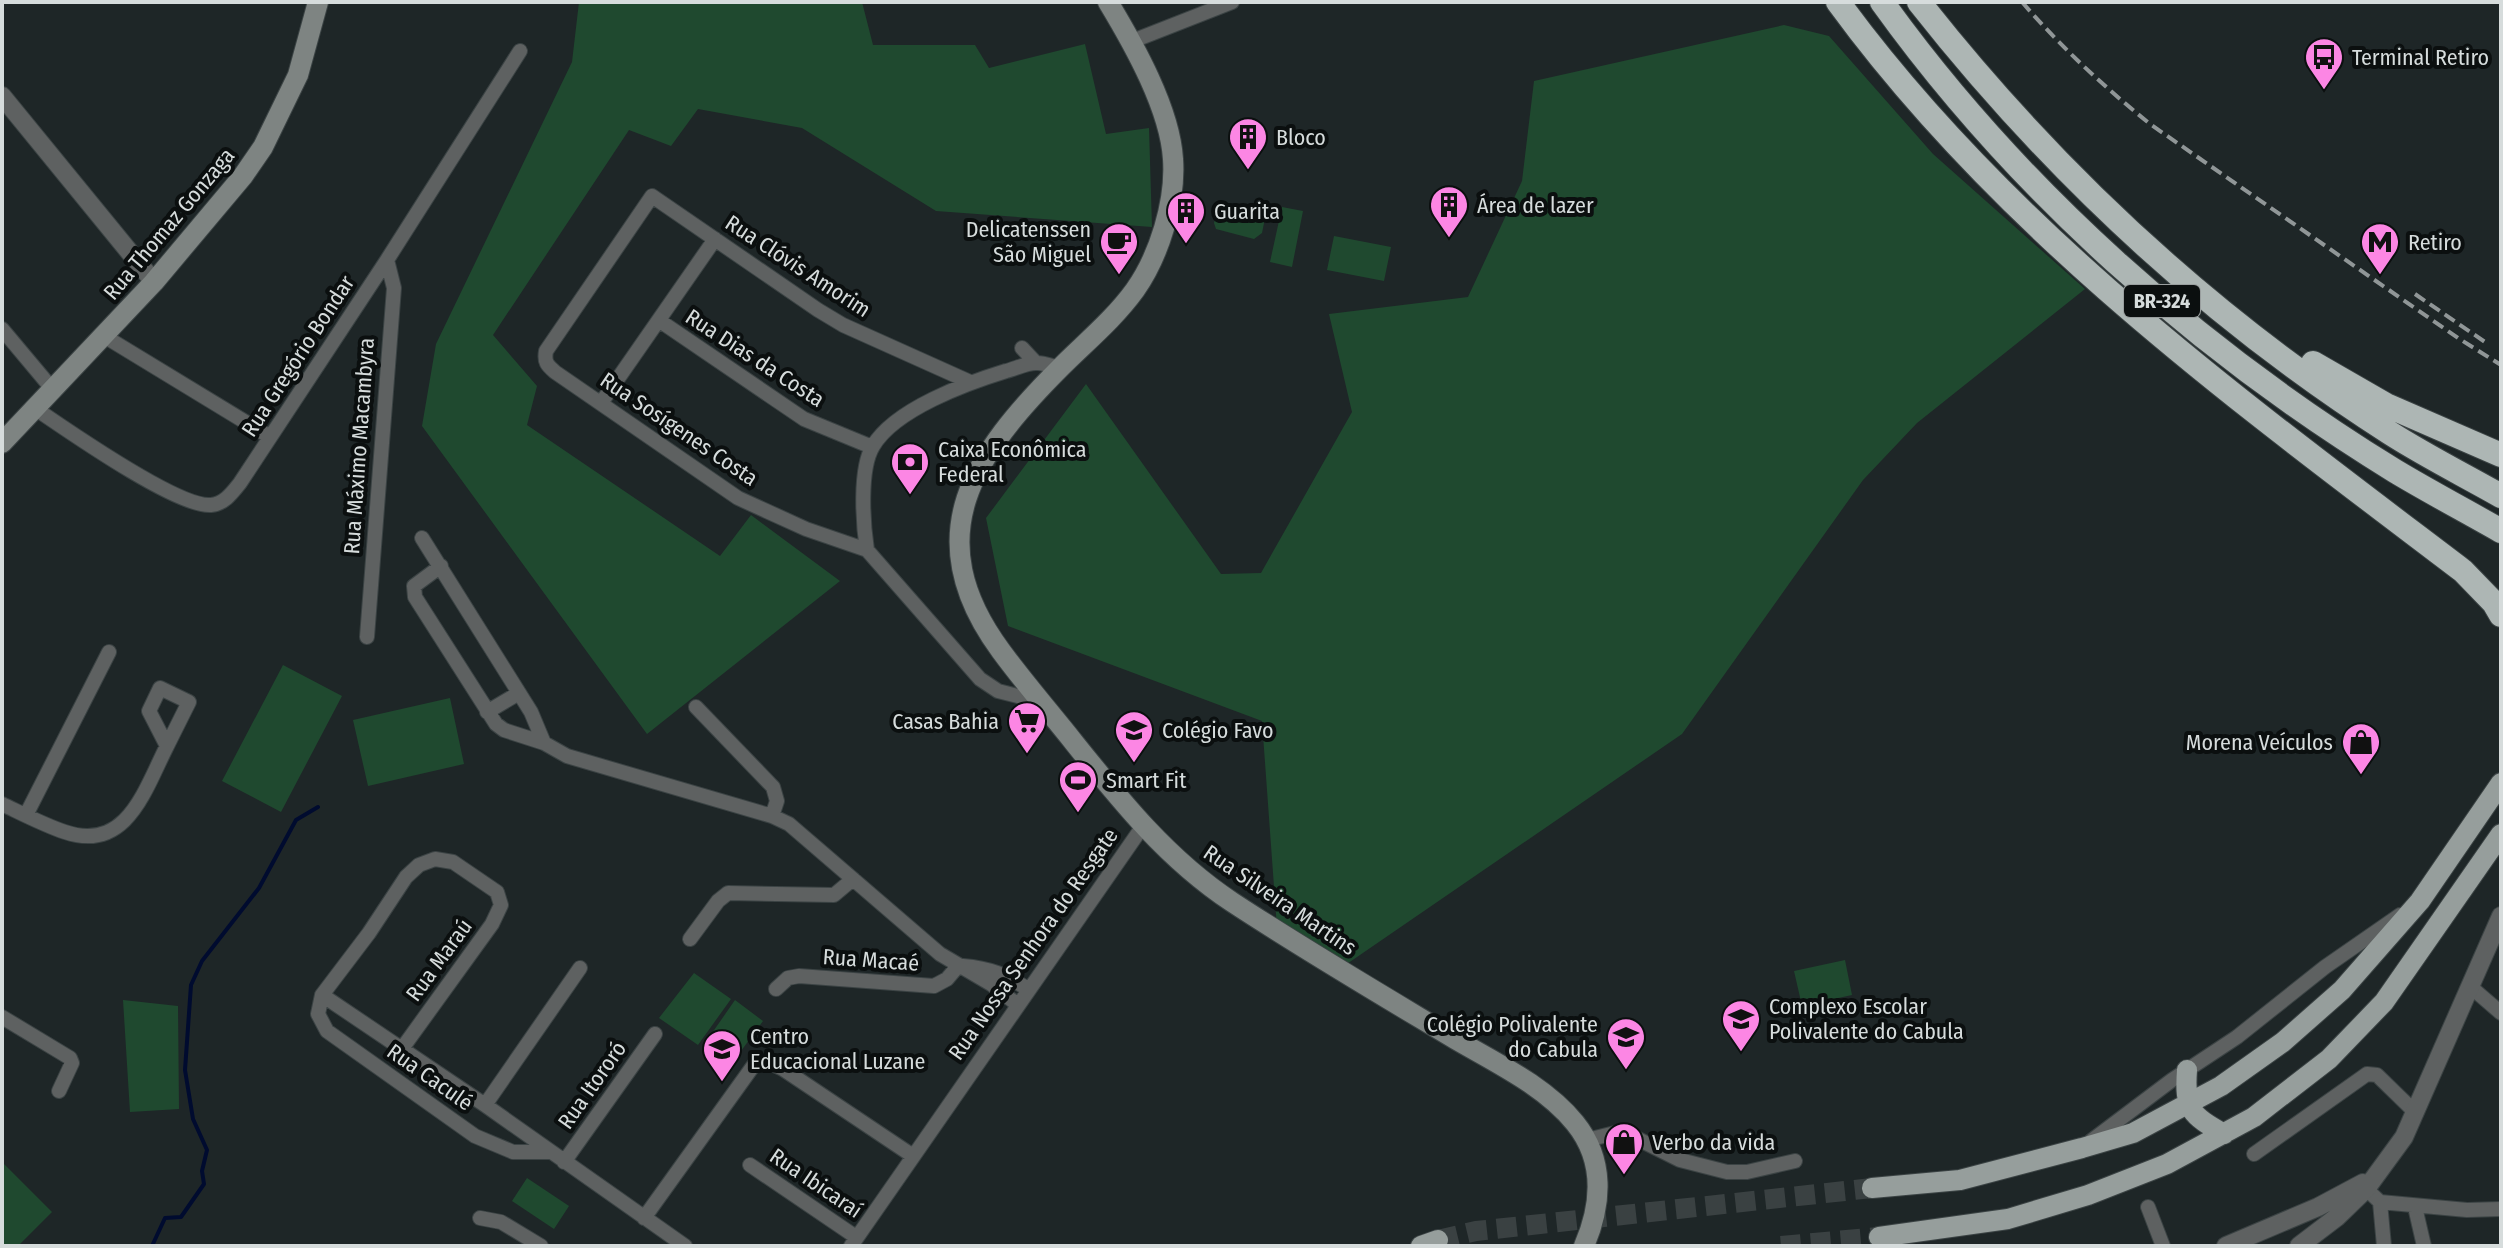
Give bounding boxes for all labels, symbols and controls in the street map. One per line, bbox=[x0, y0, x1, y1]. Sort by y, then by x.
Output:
bus stop icon: Terminal Retiro bbox=[2303, 36, 2345, 91]
place label: Terminal Retiro bbox=[2352, 44, 2489, 71]
building icon: Bloco bbox=[1227, 116, 1269, 171]
place label: Bloco bbox=[1276, 124, 1326, 151]
street label: Rua Thomaz Gonzaga bbox=[98, 143, 240, 305]
building icon: Área de lazer bbox=[1428, 184, 1470, 239]
building icon: Guarita bbox=[1165, 190, 1207, 245]
place label: Área de lazer bbox=[1477, 192, 1594, 219]
place label: Guarita bbox=[1214, 198, 1280, 225]
street label: Rua Clóvis Amorim bbox=[720, 209, 876, 323]
place label: Delicatenssen São Miguel bbox=[966, 216, 1091, 268]
cafe icon: Delicatenssen São Miguel bbox=[1098, 221, 1140, 276]
metro station icon: Retiro bbox=[2359, 221, 2401, 276]
place label: Retiro bbox=[2408, 229, 2462, 256]
street label: Rua Gregório Bondar bbox=[236, 270, 360, 442]
road number: BR-324 bbox=[2124, 285, 2200, 317]
street label: Rua Dias da Costa bbox=[680, 303, 830, 413]
street label: Rua Máximo Macambyra bbox=[338, 337, 380, 555]
street label: Rua Sosígenes Costa bbox=[595, 366, 763, 492]
place label: Caixa Econômica Federal bbox=[938, 436, 1087, 488]
bank icon: Caixa Econômica Federal bbox=[889, 441, 931, 496]
supermarket icon: Casas Bahia bbox=[1006, 700, 1048, 755]
place label: Casas Bahia bbox=[892, 708, 999, 735]
school or university icon: Colégio Favo bbox=[1113, 709, 1155, 764]
place label: Colégio Favo bbox=[1162, 717, 1274, 744]
shop icon: Morena Veículos bbox=[2340, 721, 2382, 776]
place label: Morena Veículos bbox=[2186, 729, 2333, 756]
sports icon: Smart Fit bbox=[1057, 759, 1099, 814]
place label: Smart Fit bbox=[1106, 767, 1187, 794]
street label: Rua Nossa Senhora do Resgate bbox=[942, 823, 1124, 1065]
street label: Rua Silveira Martins bbox=[1199, 839, 1361, 961]
street label: Rua Maraú bbox=[400, 914, 478, 1006]
street label: Rua Macaé bbox=[822, 943, 920, 977]
place label: Complexo Escolar Polivalente do Cabula bbox=[1769, 993, 1964, 1045]
school or university icon: Complexo Escolar Polivalente do Cabula bbox=[1720, 998, 1762, 1053]
place label: Colégio Polivalente do Cabula bbox=[1427, 1011, 1598, 1063]
school or university icon: Colégio Polivalente do Cabula bbox=[1605, 1016, 1647, 1071]
place label: Centro Educacional Luzane bbox=[750, 1023, 925, 1075]
school or university icon: Centro Educacional Luzane bbox=[701, 1028, 743, 1083]
street label: Rua Itororó bbox=[552, 1036, 632, 1134]
street label: Rua Caculé bbox=[382, 1038, 478, 1116]
shop icon: Verbo da vida bbox=[1603, 1121, 1645, 1176]
place label: Verbo da vida bbox=[1652, 1129, 1775, 1156]
street label: Rua Ibicaraí bbox=[765, 1142, 868, 1224]

